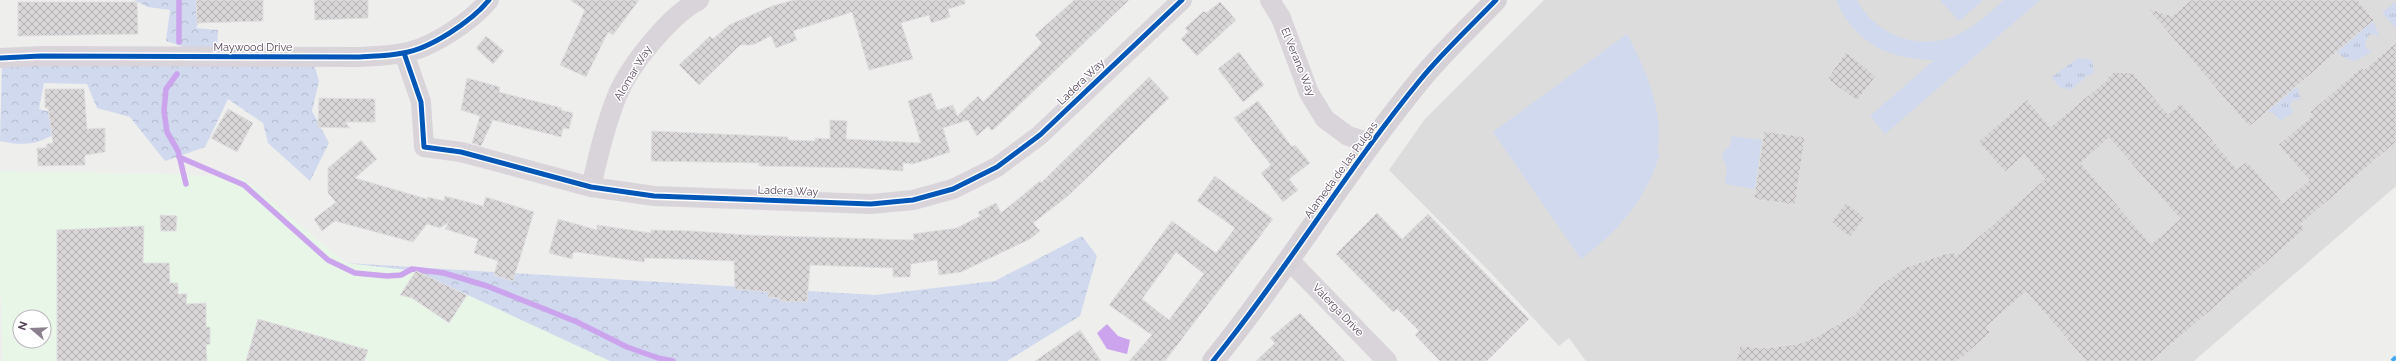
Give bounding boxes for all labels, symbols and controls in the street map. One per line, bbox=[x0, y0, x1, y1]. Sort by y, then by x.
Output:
street label: El Verano Way bbox=[1278, 26, 1318, 98]
street label: Maywood Drive bbox=[213, 41, 293, 54]
street label: Alomar Way bbox=[612, 43, 655, 103]
street label: Ladera Way bbox=[1055, 56, 1107, 108]
street label: Alameda de las Pulgas bbox=[1302, 119, 1380, 221]
street label: Ladera Way bbox=[757, 183, 819, 199]
street label: Valerga Drive bbox=[1310, 281, 1367, 339]
north arrow bbox=[12, 309, 52, 349]
text: N bbox=[16, 320, 31, 332]

